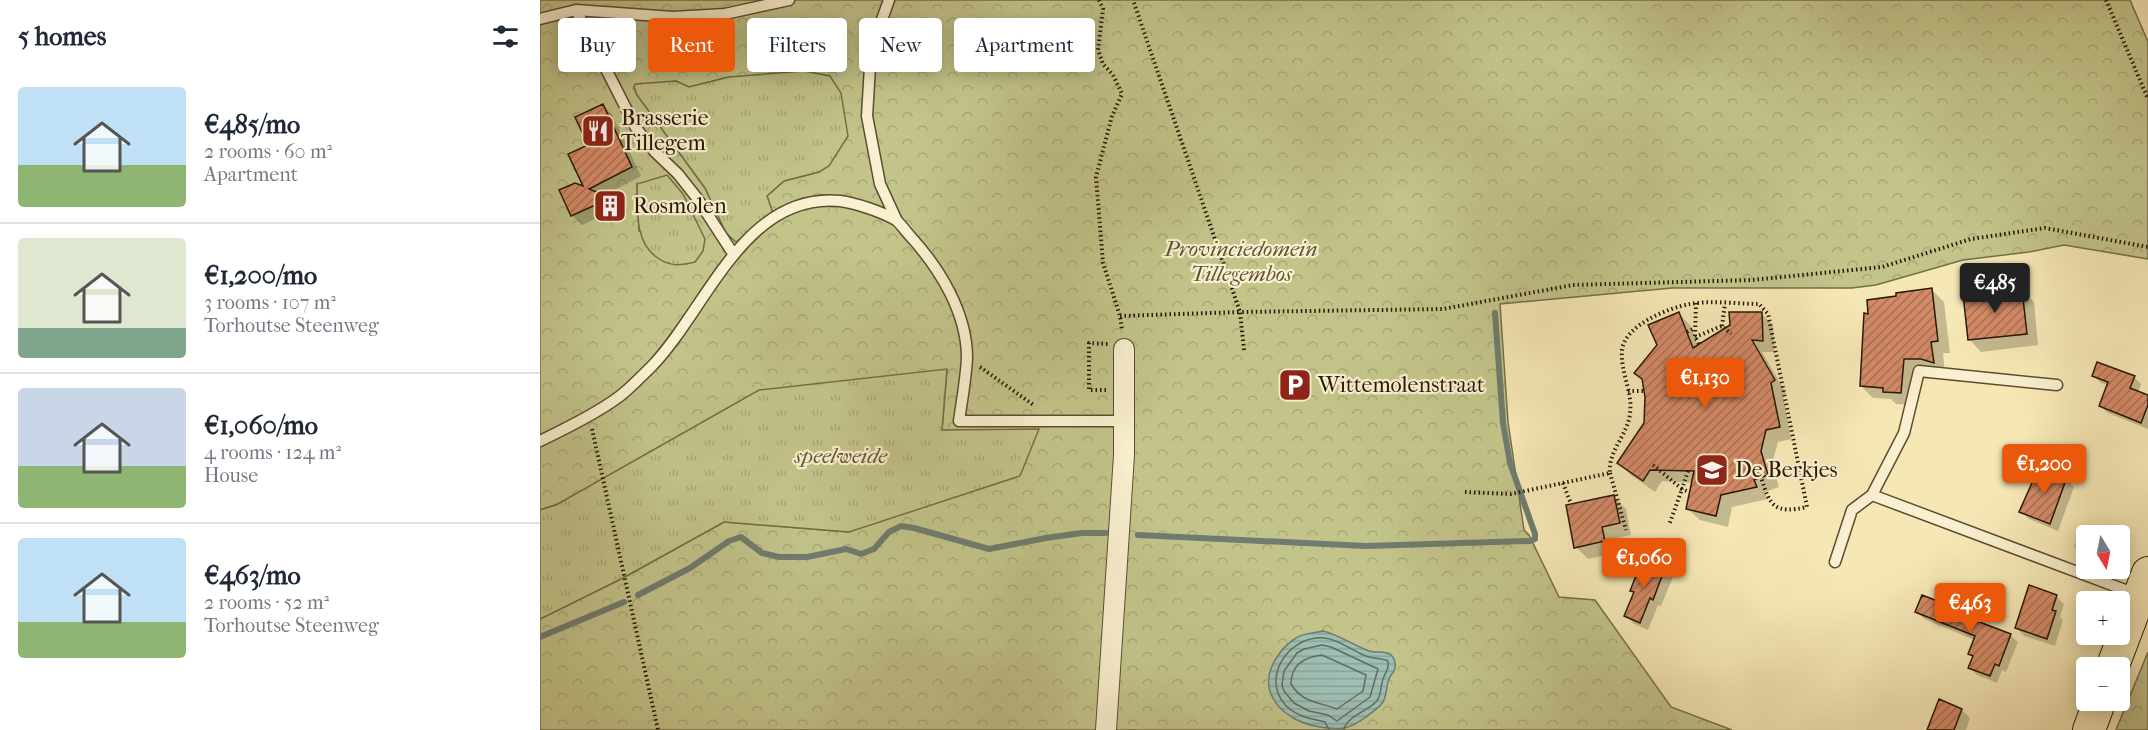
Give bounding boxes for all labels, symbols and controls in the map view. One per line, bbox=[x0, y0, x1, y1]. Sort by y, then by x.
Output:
chip: Buy bbox=[558, 18, 636, 72]
chip: Rent bbox=[648, 18, 735, 72]
chip: Filters bbox=[747, 18, 847, 72]
chip: New bbox=[859, 18, 942, 72]
chip: Apartment bbox=[954, 18, 1095, 72]
icon: filters bbox=[489, 20, 522, 53]
text: 5 homes bbox=[18, 21, 106, 52]
place label: Brasserie Tillegem bbox=[621, 105, 709, 156]
text: €485/mo bbox=[204, 109, 300, 140]
icon: home bbox=[66, 111, 138, 183]
restaurant icon: Brasserie Tillegem bbox=[580, 113, 616, 149]
text: 2 rooms · 60 m² bbox=[204, 140, 332, 163]
text: Apartment bbox=[204, 163, 298, 186]
building icon: Rosmolen bbox=[592, 188, 628, 224]
place label: Rosmolen bbox=[633, 193, 727, 219]
park label: Provinciedomein Tillegembos bbox=[1164, 236, 1317, 287]
text: €1,200/mo bbox=[204, 260, 317, 291]
icon: home bbox=[66, 262, 138, 334]
pin: €485 bbox=[1959, 263, 2031, 314]
text: €485 bbox=[1974, 271, 2016, 294]
text: 3 rooms · 107 m² bbox=[204, 291, 336, 314]
text: Torhoutse Steenweg bbox=[204, 314, 379, 337]
pin: €1,130 bbox=[1656, 358, 1754, 409]
text: €1,130 bbox=[1680, 366, 1730, 389]
parking icon: Wittemolenstraat bbox=[1277, 367, 1313, 403]
place label: Wittemolenstraat bbox=[1317, 372, 1485, 398]
text: €1,060/mo bbox=[204, 410, 318, 441]
icon: home bbox=[66, 412, 138, 484]
text: 4 rooms · 124 m² bbox=[204, 441, 341, 464]
park label: speelweide bbox=[794, 443, 888, 469]
pin: €1,200 bbox=[1995, 444, 2093, 495]
school or university icon: De Berkjes bbox=[1694, 452, 1730, 488]
text: €1,200 bbox=[2016, 452, 2072, 475]
place label: De Berkjes bbox=[1735, 457, 1838, 483]
text: House bbox=[204, 464, 258, 487]
north arrow bbox=[2076, 525, 2130, 579]
map controls bbox=[2076, 525, 2130, 711]
pin: €1,060 bbox=[1595, 538, 1693, 589]
text: €1,060 bbox=[1616, 546, 1672, 569]
text: €463/mo bbox=[204, 560, 301, 591]
icon: home bbox=[66, 562, 138, 634]
pin: €463 bbox=[1934, 583, 2006, 634]
text: 2 rooms · 52 m² bbox=[204, 591, 329, 614]
text: €463 bbox=[1949, 591, 1991, 614]
button: + bbox=[2076, 591, 2130, 645]
text: Torhoutse Steenweg bbox=[204, 614, 379, 637]
button: − bbox=[2076, 657, 2130, 711]

